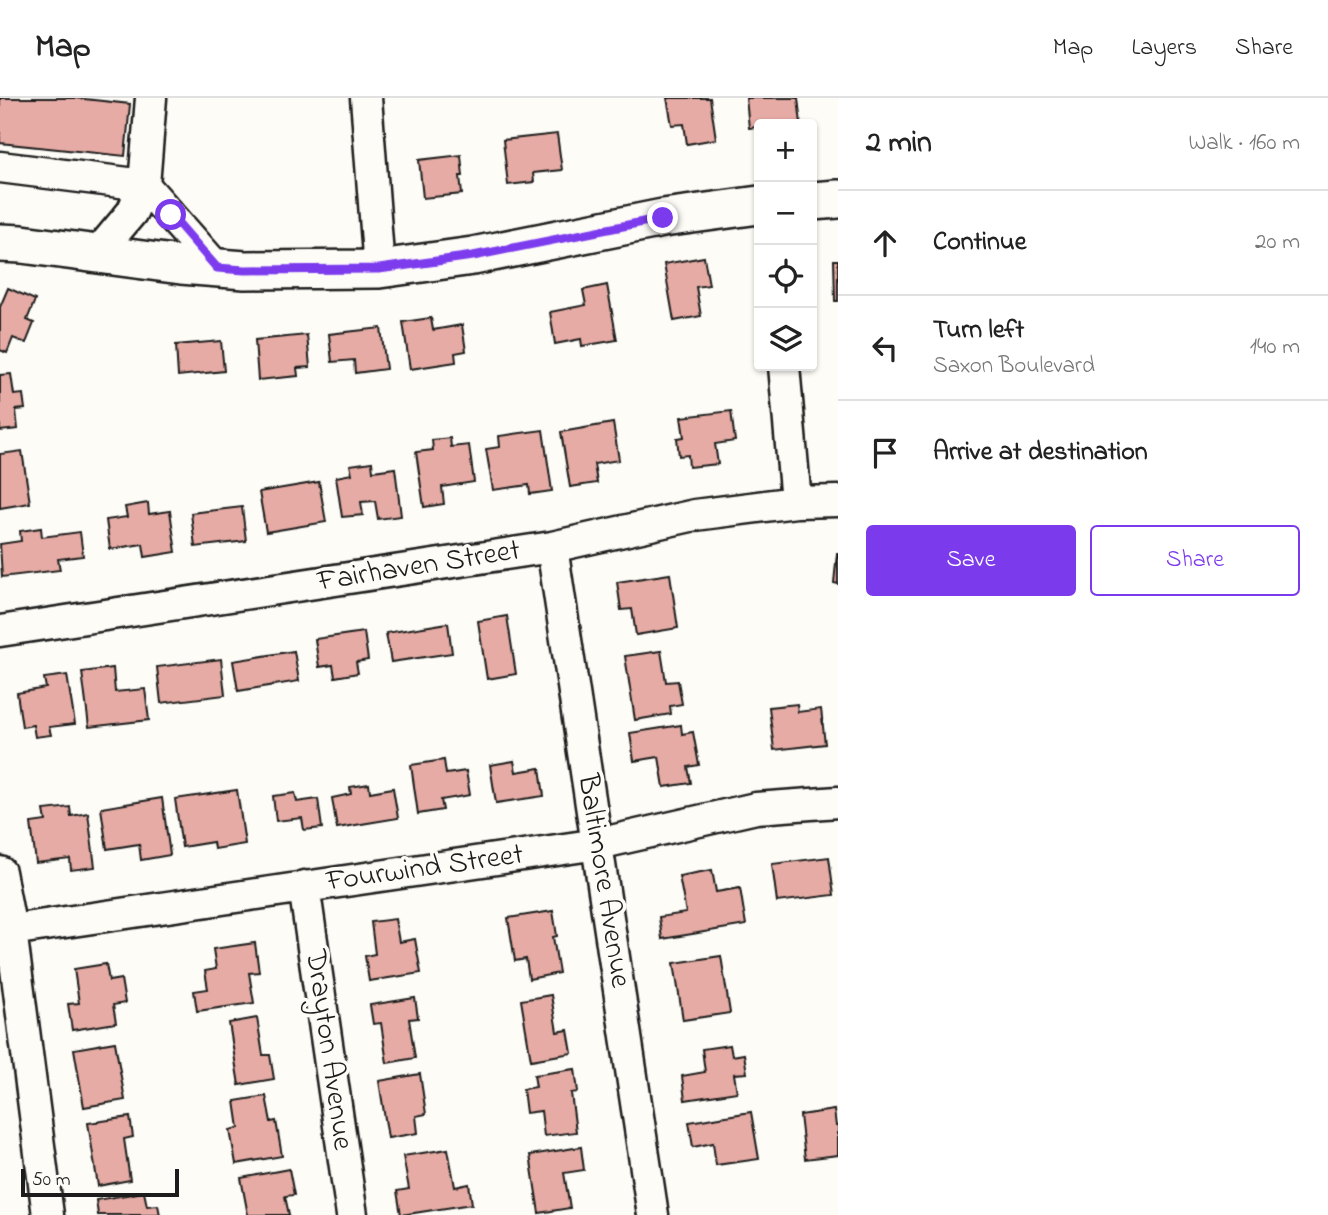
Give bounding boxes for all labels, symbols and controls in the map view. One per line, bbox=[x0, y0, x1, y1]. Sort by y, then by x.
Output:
text: Map bbox=[35, 24, 91, 72]
text: Map bbox=[1053, 31, 1093, 66]
text: Layers bbox=[1131, 31, 1197, 66]
text: Share bbox=[1235, 31, 1293, 66]
map controls bbox=[754, 119, 817, 371]
button: + bbox=[754, 119, 817, 182]
text: 2 min bbox=[866, 122, 932, 166]
text: Walk · 160 m bbox=[1188, 127, 1300, 160]
button: − bbox=[754, 182, 817, 245]
route start bbox=[155, 199, 186, 230]
route end bbox=[647, 202, 678, 233]
icon: ahead bbox=[866, 224, 904, 262]
text: Continue bbox=[933, 224, 1026, 262]
text: 20 m bbox=[1255, 226, 1300, 259]
button: locate bbox=[754, 245, 817, 308]
button: layers bbox=[754, 308, 817, 371]
text: Turn left bbox=[933, 312, 1024, 350]
icon: left bbox=[866, 329, 904, 367]
text: 140 m bbox=[1250, 331, 1300, 364]
text: Saxon Boulevard bbox=[933, 350, 1095, 383]
icon: arrive bbox=[866, 434, 904, 472]
text: Arrive at destination bbox=[933, 434, 1148, 472]
button: Save bbox=[866, 525, 1076, 596]
button: Share bbox=[1090, 525, 1300, 596]
street label: Fairhaven Street bbox=[314, 529, 523, 605]
street label: Baltimore Avenue bbox=[564, 770, 642, 992]
street label: Fourwind Street bbox=[323, 833, 526, 905]
street label: Drayton Avenue bbox=[292, 946, 364, 1154]
scale bar bbox=[21, 1166, 178, 1198]
text: 50 m bbox=[32, 1167, 71, 1194]

